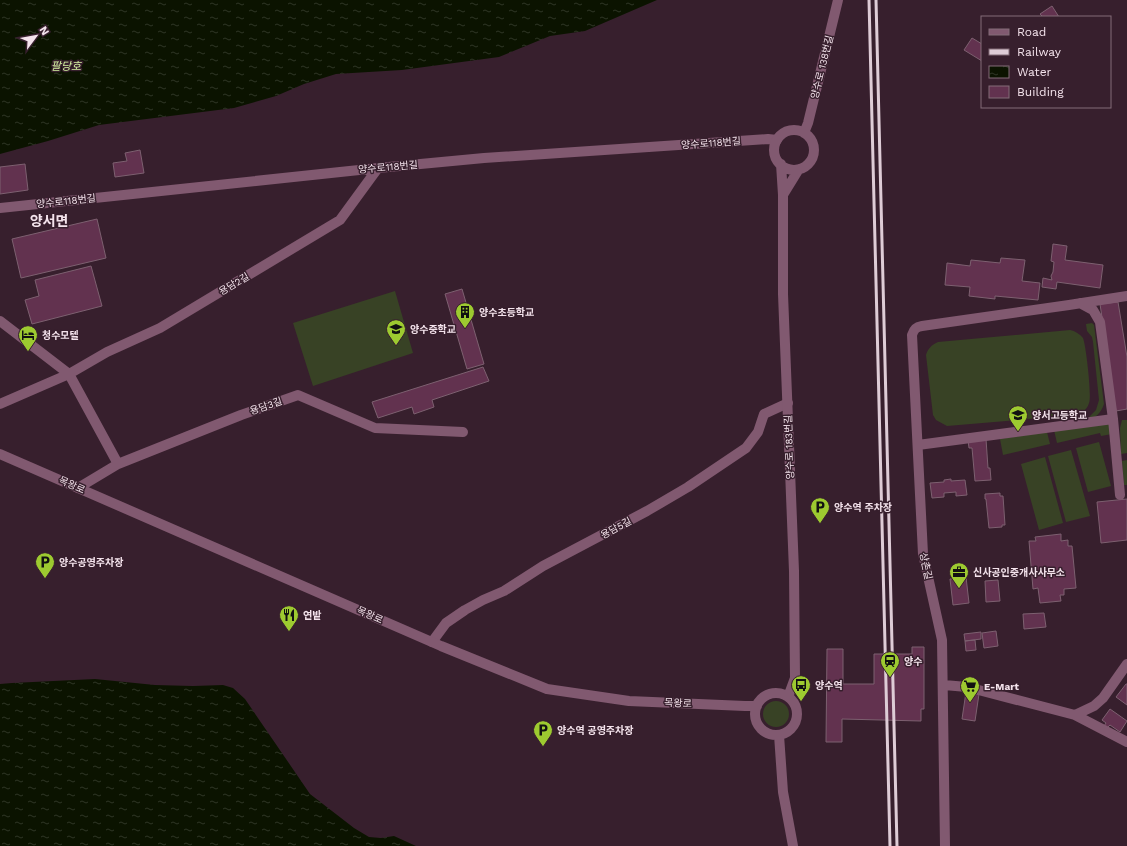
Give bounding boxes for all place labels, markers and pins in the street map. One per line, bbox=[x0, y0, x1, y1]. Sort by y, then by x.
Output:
building icon: 양수초등학교 bbox=[454, 301, 476, 329]
place label: 양수초등학교 bbox=[479, 306, 534, 318]
school or university icon: 양수중학교 bbox=[385, 318, 407, 346]
place label: 양수중학교 bbox=[410, 323, 456, 335]
hotel icon: 청수모텔 bbox=[17, 324, 39, 352]
place label: 청수모텔 bbox=[42, 330, 79, 341]
school or university icon: 양서고등학교 bbox=[1007, 404, 1029, 432]
place label: 양서고등학교 bbox=[1032, 409, 1087, 421]
parking icon: 양수역 주차장 bbox=[809, 496, 831, 524]
place label: 양수역 주차장 bbox=[834, 502, 892, 513]
parking icon: 양수공영주차장 bbox=[34, 551, 56, 579]
place label: 양수공영주차장 bbox=[59, 557, 123, 568]
office icon: 신사공인중개사사무소 bbox=[948, 561, 970, 589]
place label: 신사공인중개사사무소 bbox=[973, 567, 1065, 578]
restaurant icon: 연밭 bbox=[278, 604, 300, 632]
place label: 연밭 bbox=[303, 610, 321, 621]
station icon: 양수 bbox=[879, 650, 901, 678]
place label: 양수 bbox=[904, 656, 922, 667]
bus stop icon: 양수역 bbox=[790, 674, 812, 702]
supermarket icon: E-Mart bbox=[959, 675, 981, 703]
place label: 양수역 bbox=[815, 680, 843, 691]
place label: E-Mart bbox=[984, 681, 1019, 692]
parking icon: 양수역 공영주차장 bbox=[532, 719, 554, 747]
place label: 양수역 공영주차장 bbox=[557, 725, 633, 736]

